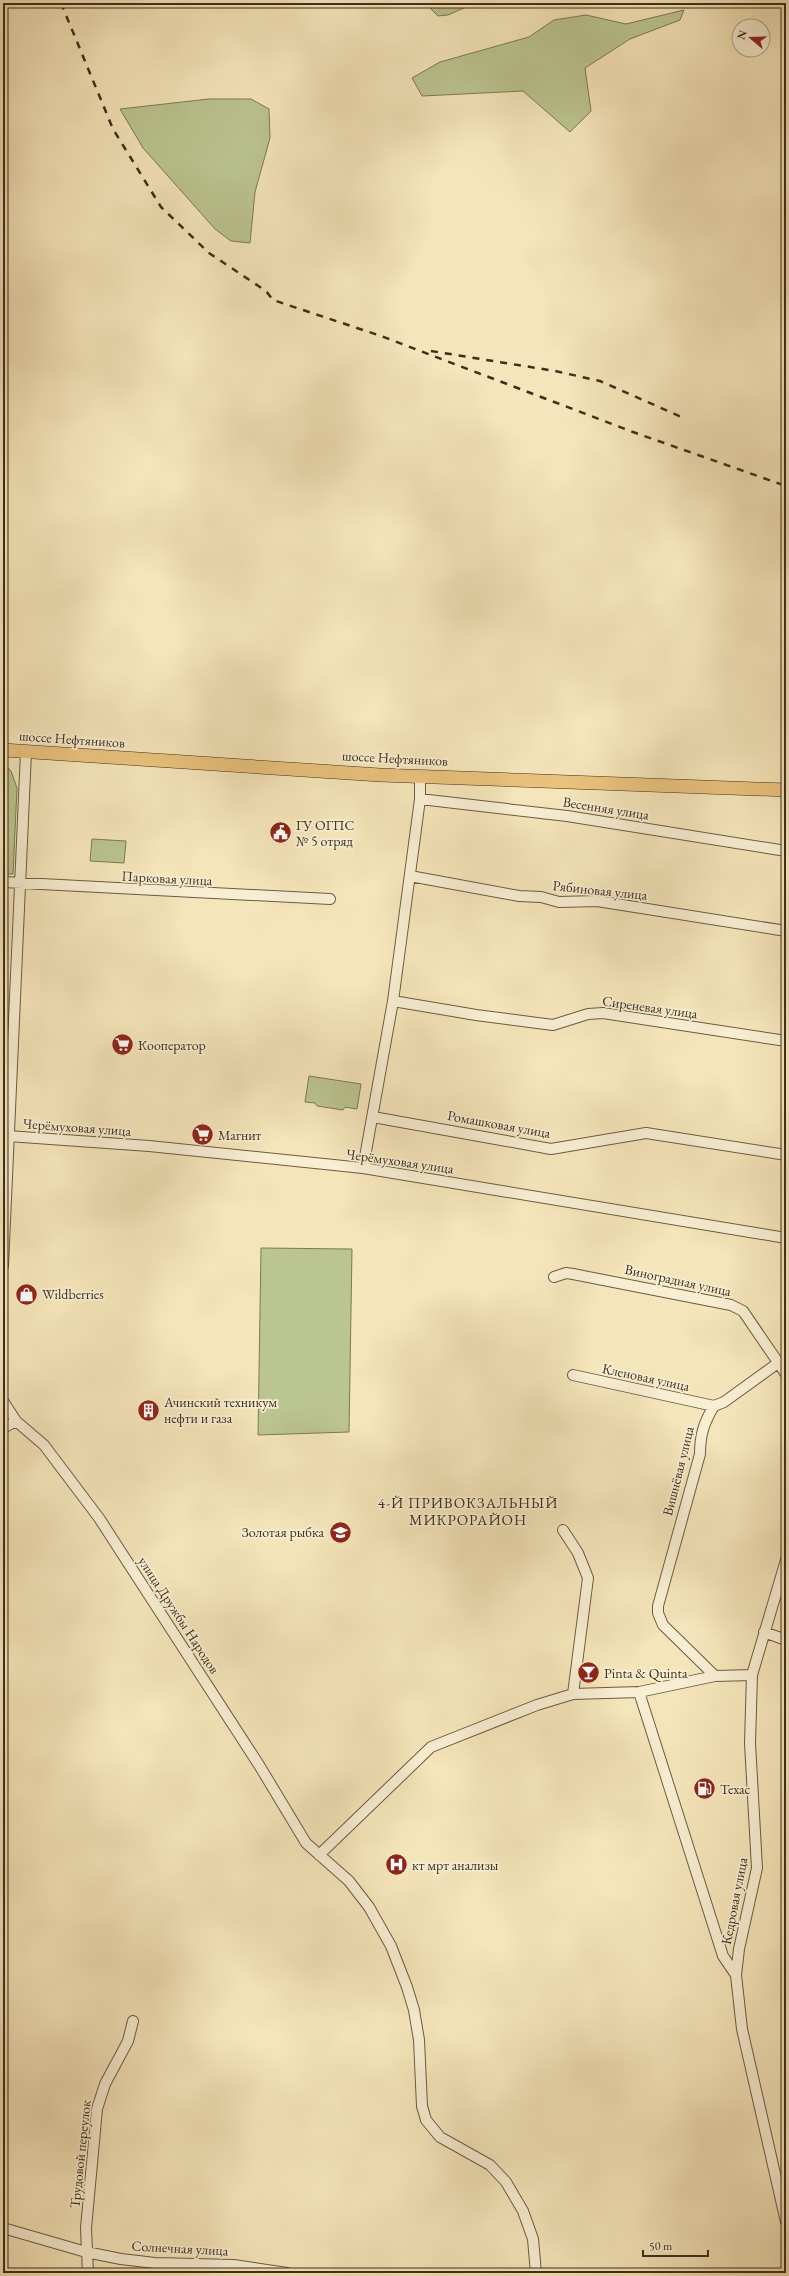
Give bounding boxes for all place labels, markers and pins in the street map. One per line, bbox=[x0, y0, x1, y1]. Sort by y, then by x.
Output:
place label: ГУ ОГПС № 5 отряд bbox=[296, 816, 354, 850]
public building icon: ГУ ОГПС № 5 отряд bbox=[268, 820, 294, 846]
supermarket icon: Кооператор bbox=[109, 1032, 135, 1058]
place label: Кооператор bbox=[138, 1036, 206, 1054]
supermarket icon: Магнит bbox=[190, 1122, 216, 1148]
place label: Магнит bbox=[218, 1126, 262, 1144]
shop icon: Wildberries bbox=[13, 1281, 39, 1307]
place label: Wildberries bbox=[42, 1285, 104, 1303]
place label: Ачинский техникум нефти и газа bbox=[163, 1393, 277, 1427]
building icon: Ачинский техникум нефти и газа bbox=[135, 1397, 161, 1423]
school or university icon: Золотая рыбка bbox=[327, 1519, 353, 1545]
place label: Золотая рыбка bbox=[242, 1523, 324, 1541]
bar icon: Pinta & Quinta bbox=[575, 1660, 601, 1686]
place label: Pinta & Quinta bbox=[604, 1664, 688, 1682]
fuel station icon: Техас bbox=[692, 1776, 718, 1802]
place label: Техас bbox=[720, 1780, 751, 1798]
hospital icon: кт мрт анализы bbox=[383, 1852, 409, 1878]
place label: кт мрт анализы bbox=[412, 1856, 499, 1874]

